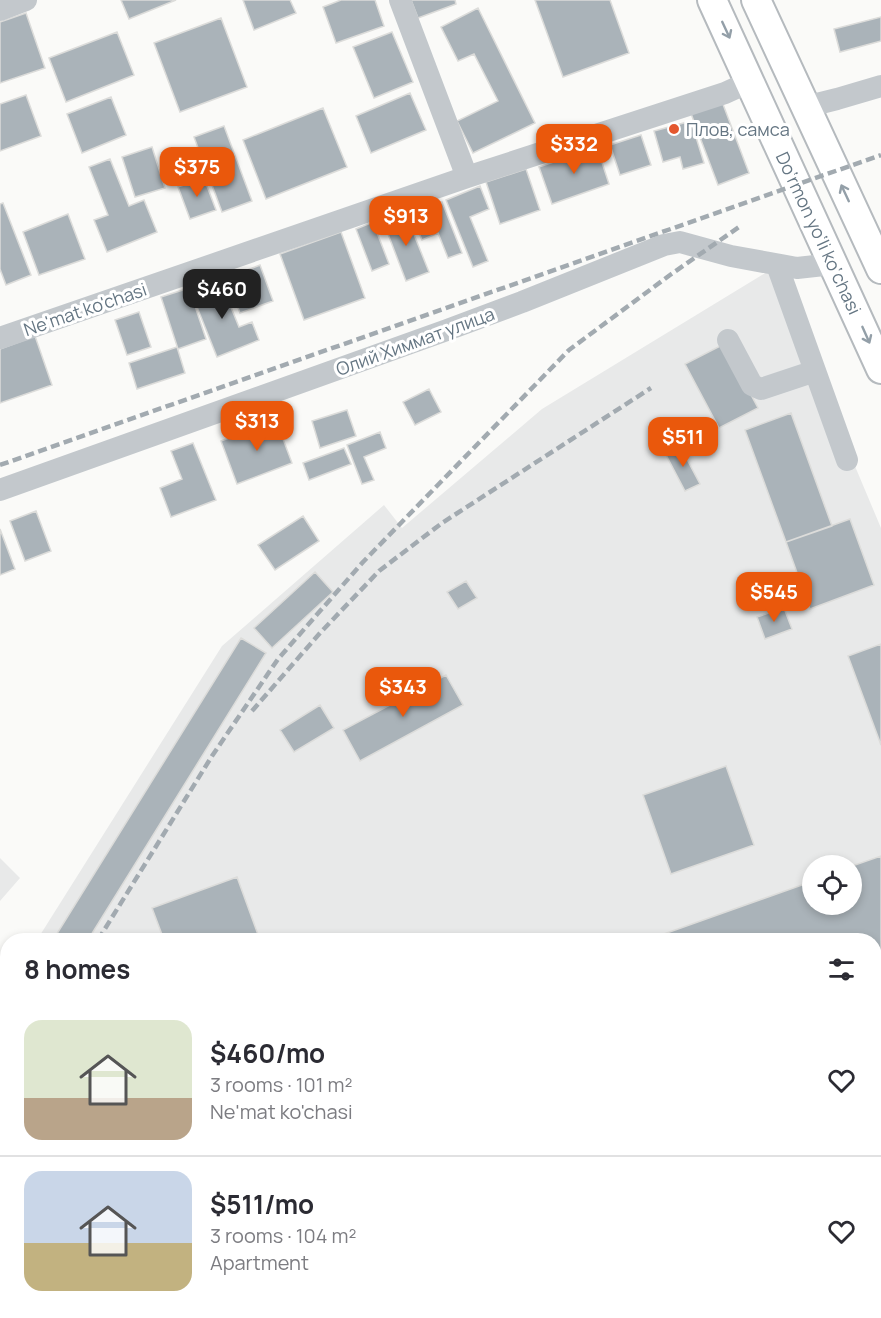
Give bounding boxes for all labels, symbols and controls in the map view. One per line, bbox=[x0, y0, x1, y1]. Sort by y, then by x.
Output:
one-way arrow bbox=[720, 21, 732, 39]
place label: Плов, самса bbox=[686, 117, 790, 141]
marker: Плов, самса bbox=[667, 122, 681, 136]
pin: $332 bbox=[538, 124, 610, 175]
text: $332 bbox=[550, 130, 598, 157]
pin: $375 bbox=[161, 147, 233, 198]
street label: Do‘rmon yo‘li ko‘chasi bbox=[771, 148, 867, 318]
text: $375 bbox=[174, 153, 220, 180]
one-way arrow bbox=[839, 185, 851, 203]
pin: $913 bbox=[370, 196, 442, 247]
text: $913 bbox=[383, 202, 429, 229]
pin: $460 bbox=[186, 269, 258, 320]
text: $460 bbox=[197, 275, 247, 302]
street label: Ne'mat ko'chasi bbox=[20, 277, 150, 341]
street label: Олий Химмат улица bbox=[332, 301, 498, 381]
one-way arrow bbox=[861, 326, 873, 344]
pin: $313 bbox=[221, 401, 293, 452]
text: $313 bbox=[235, 407, 279, 434]
pin: $511 bbox=[647, 417, 719, 468]
text: $511 bbox=[662, 423, 704, 450]
pin: $545 bbox=[738, 572, 810, 623]
text: $545 bbox=[750, 578, 798, 605]
pin: $343 bbox=[367, 667, 439, 718]
text: $343 bbox=[379, 673, 427, 700]
map controls bbox=[802, 855, 862, 915]
button: locate bbox=[802, 855, 862, 915]
text: 8 homes bbox=[24, 951, 130, 987]
icon: filters bbox=[825, 953, 858, 986]
text: $460/mo bbox=[210, 1035, 325, 1071]
icon: home bbox=[72, 1044, 144, 1116]
icon: heart bbox=[825, 1064, 858, 1097]
text: 3 rooms · 101 m² bbox=[210, 1071, 352, 1098]
text: Ne'mat ko'chasi bbox=[210, 1098, 353, 1125]
text: $511/mo bbox=[210, 1186, 314, 1222]
icon: home bbox=[72, 1195, 144, 1267]
icon: heart bbox=[825, 1215, 858, 1248]
text: 3 rooms · 104 m² bbox=[210, 1222, 356, 1249]
text: Apartment bbox=[210, 1249, 309, 1276]

